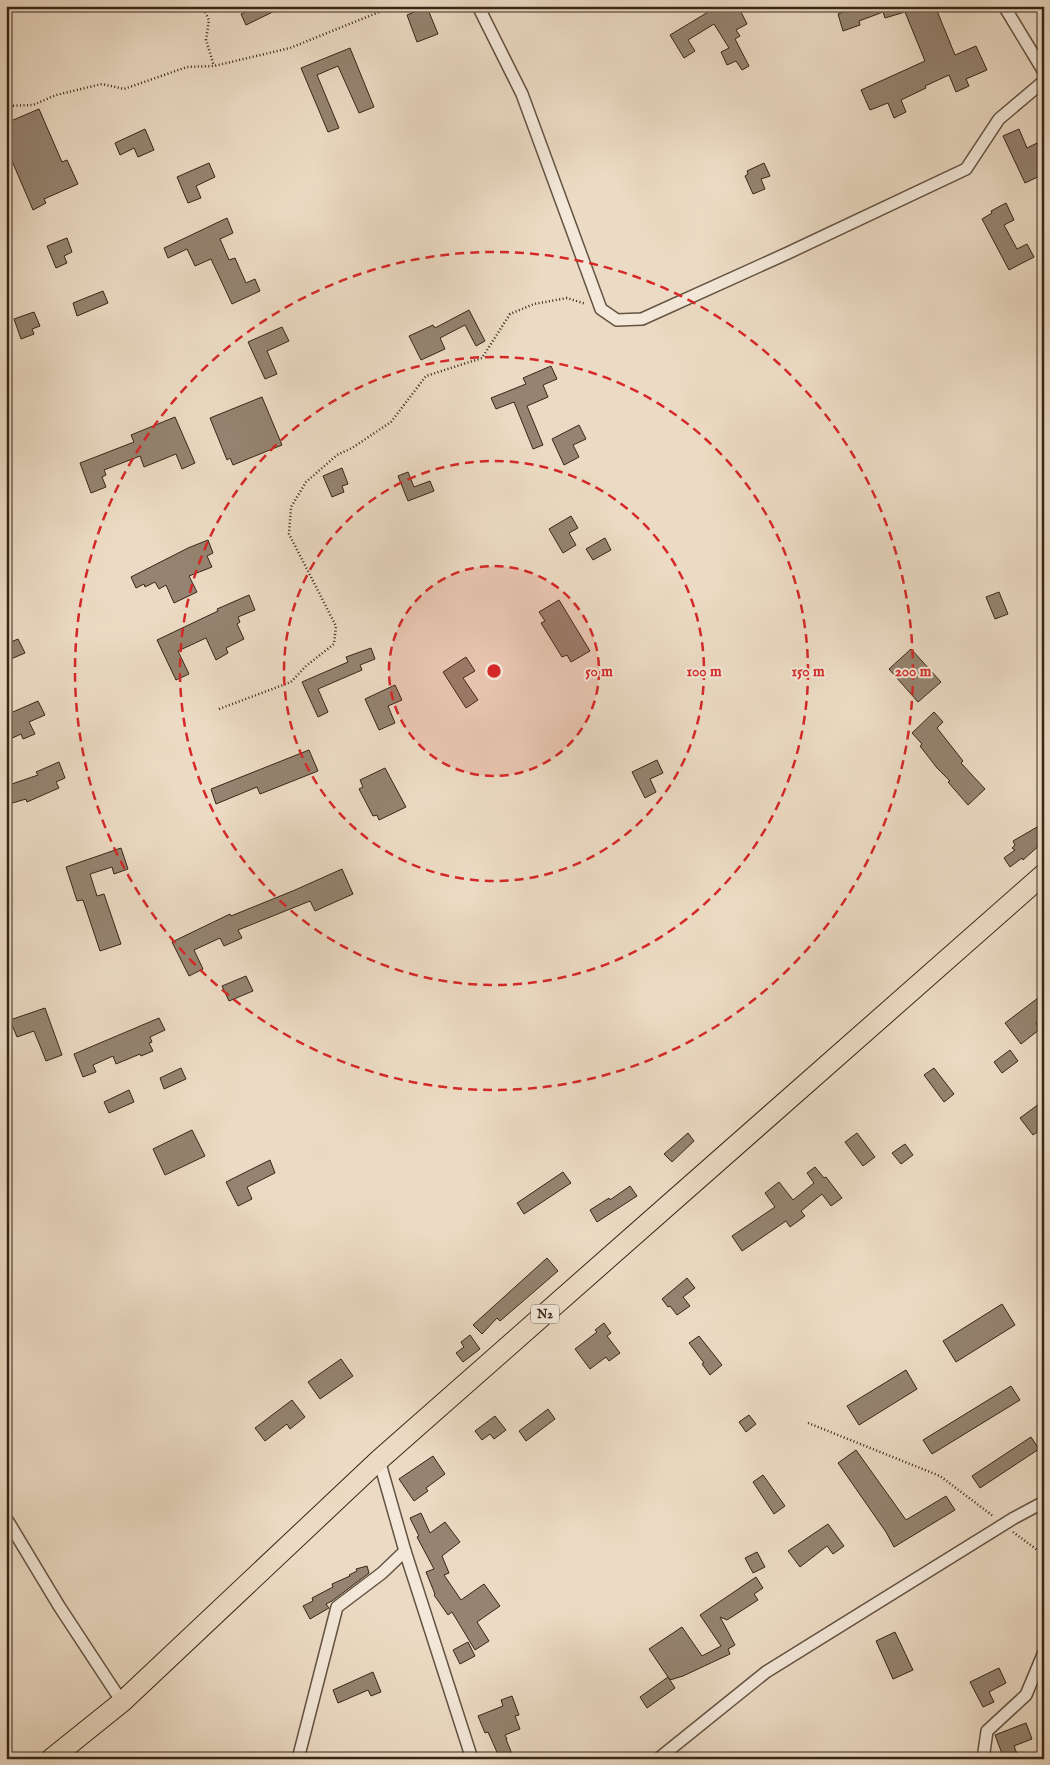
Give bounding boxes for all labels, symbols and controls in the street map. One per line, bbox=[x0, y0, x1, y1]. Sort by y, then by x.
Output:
centre of rings bbox=[485, 662, 503, 680]
text: 50 m bbox=[585, 662, 613, 681]
text: 100 m bbox=[686, 662, 722, 681]
text: 150 m bbox=[791, 662, 825, 681]
text: 200 m bbox=[895, 662, 932, 681]
road number: N2 bbox=[531, 1305, 559, 1324]

